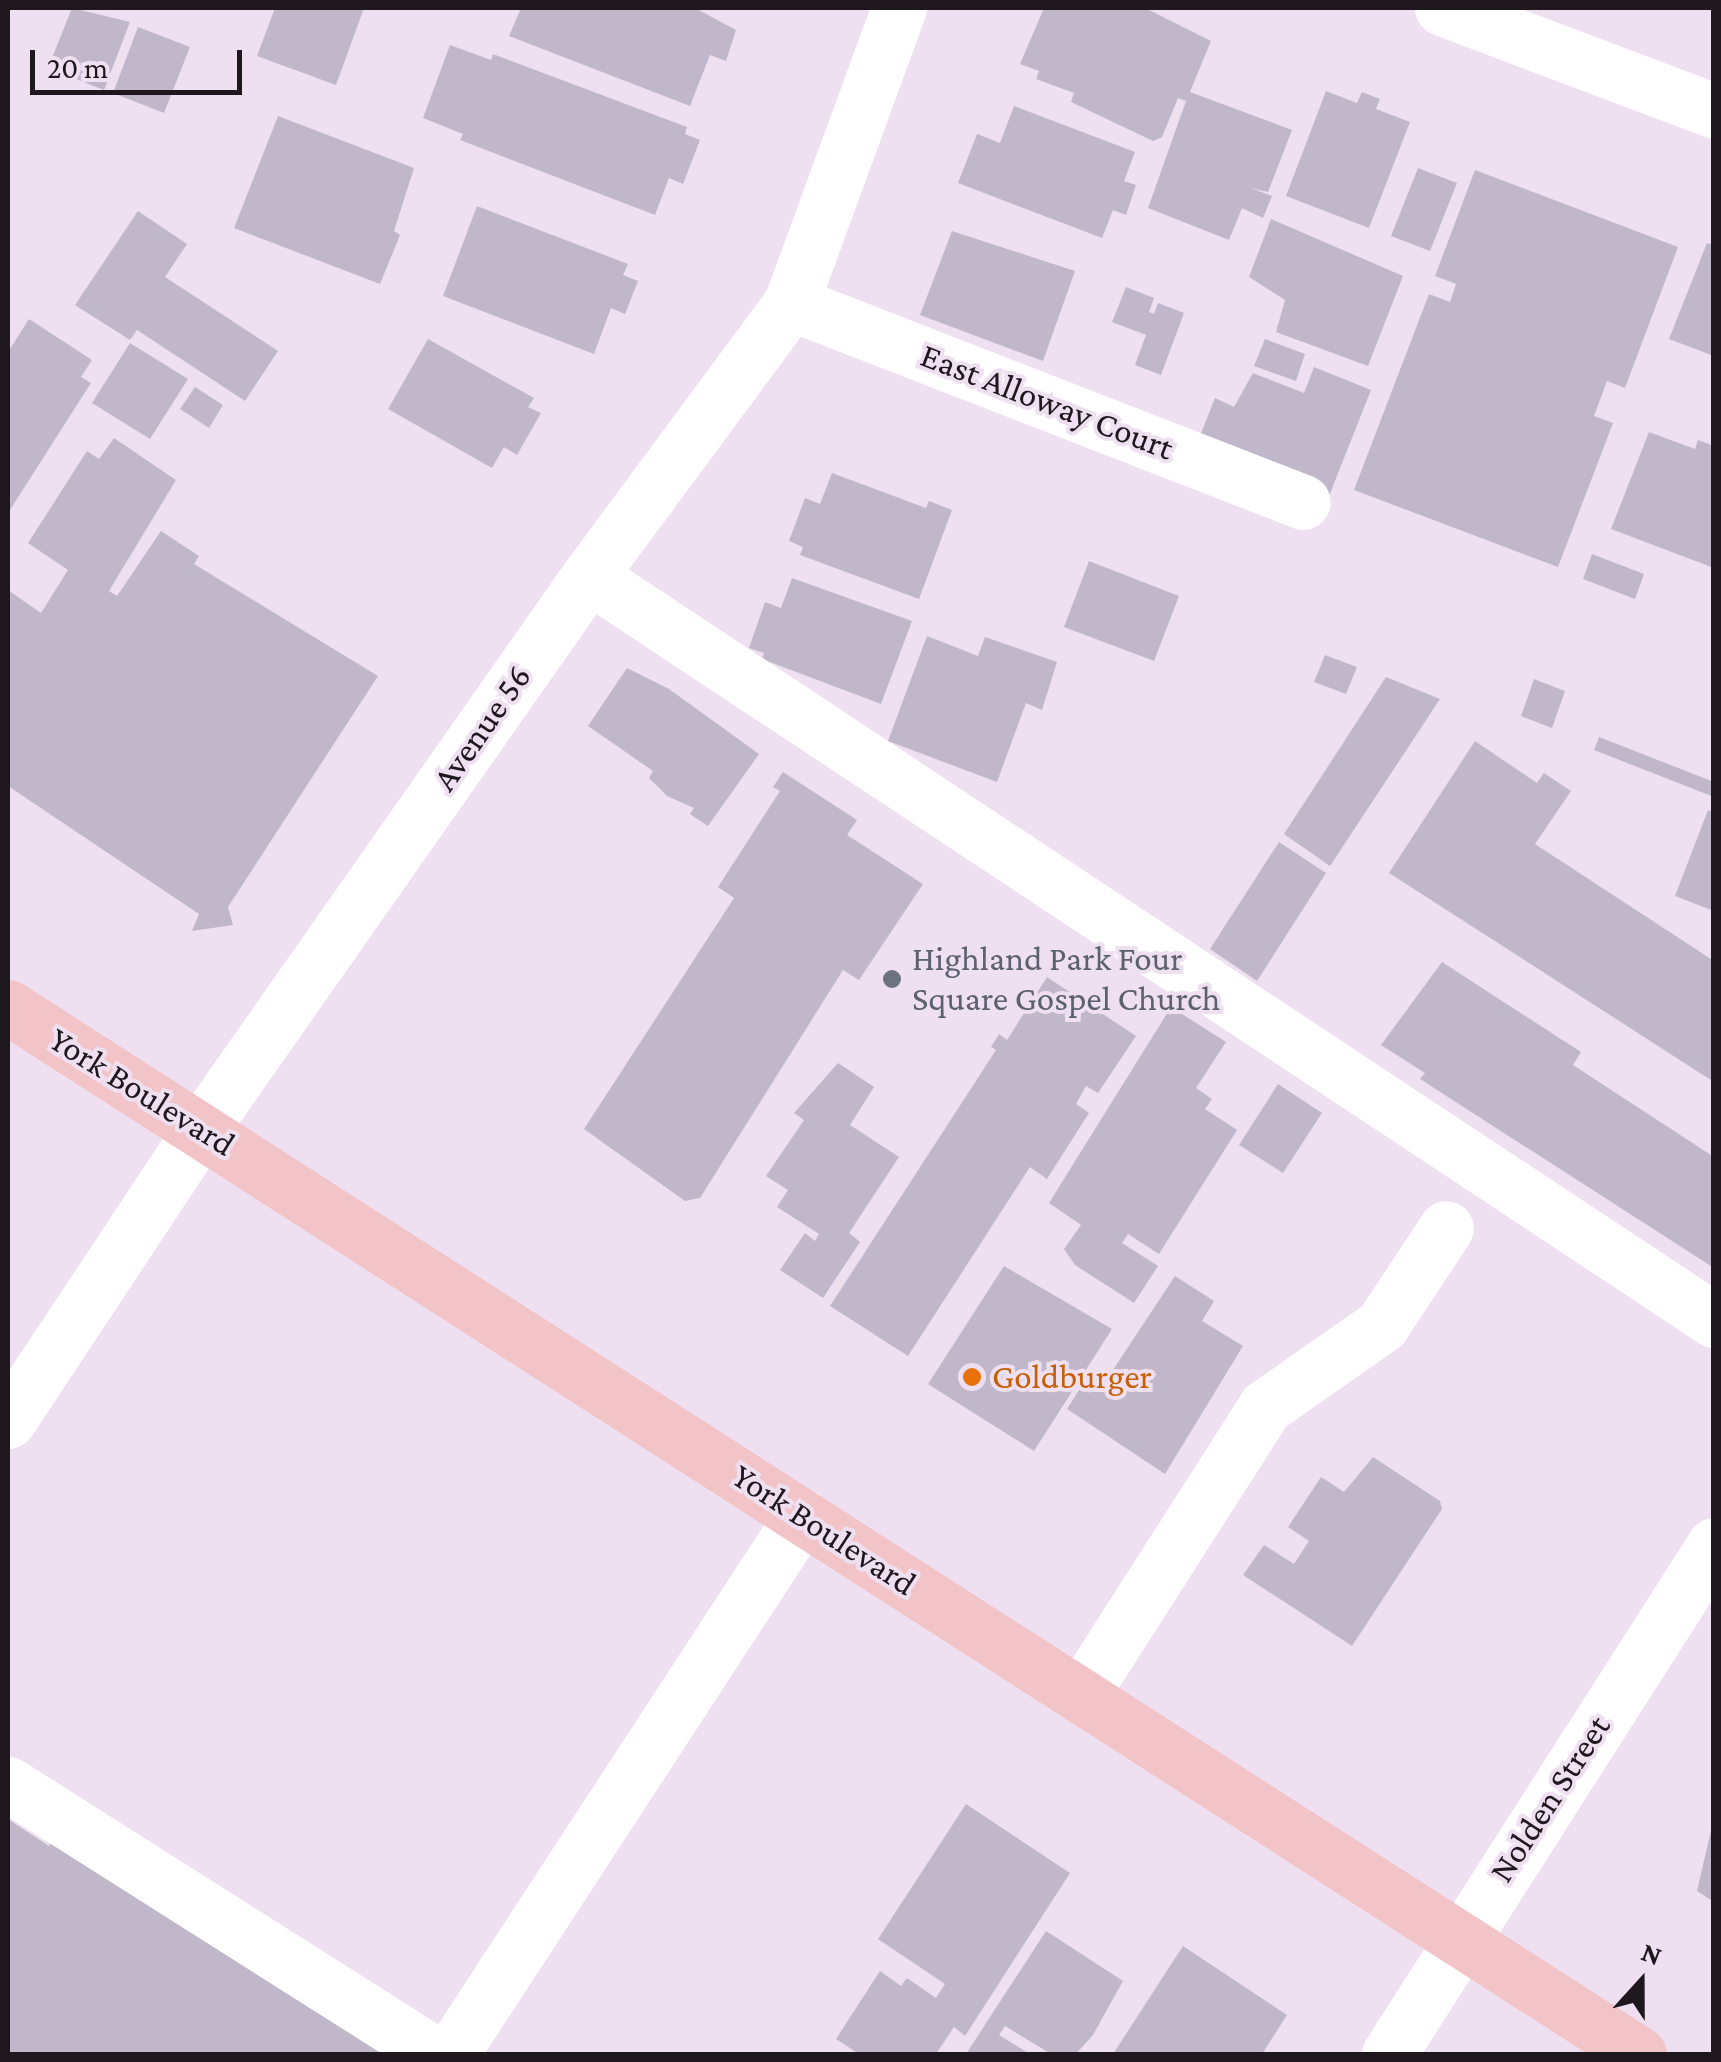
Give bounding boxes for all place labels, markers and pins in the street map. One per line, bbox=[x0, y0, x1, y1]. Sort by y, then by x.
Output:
place label: Highland Park Four Square Gospel Church bbox=[912, 938, 1220, 1020]
marker: Highland Park Four Square Gospel Church bbox=[881, 968, 903, 990]
place label: Goldburger bbox=[992, 1356, 1152, 1398]
marker: Goldburger bbox=[961, 1366, 983, 1388]

